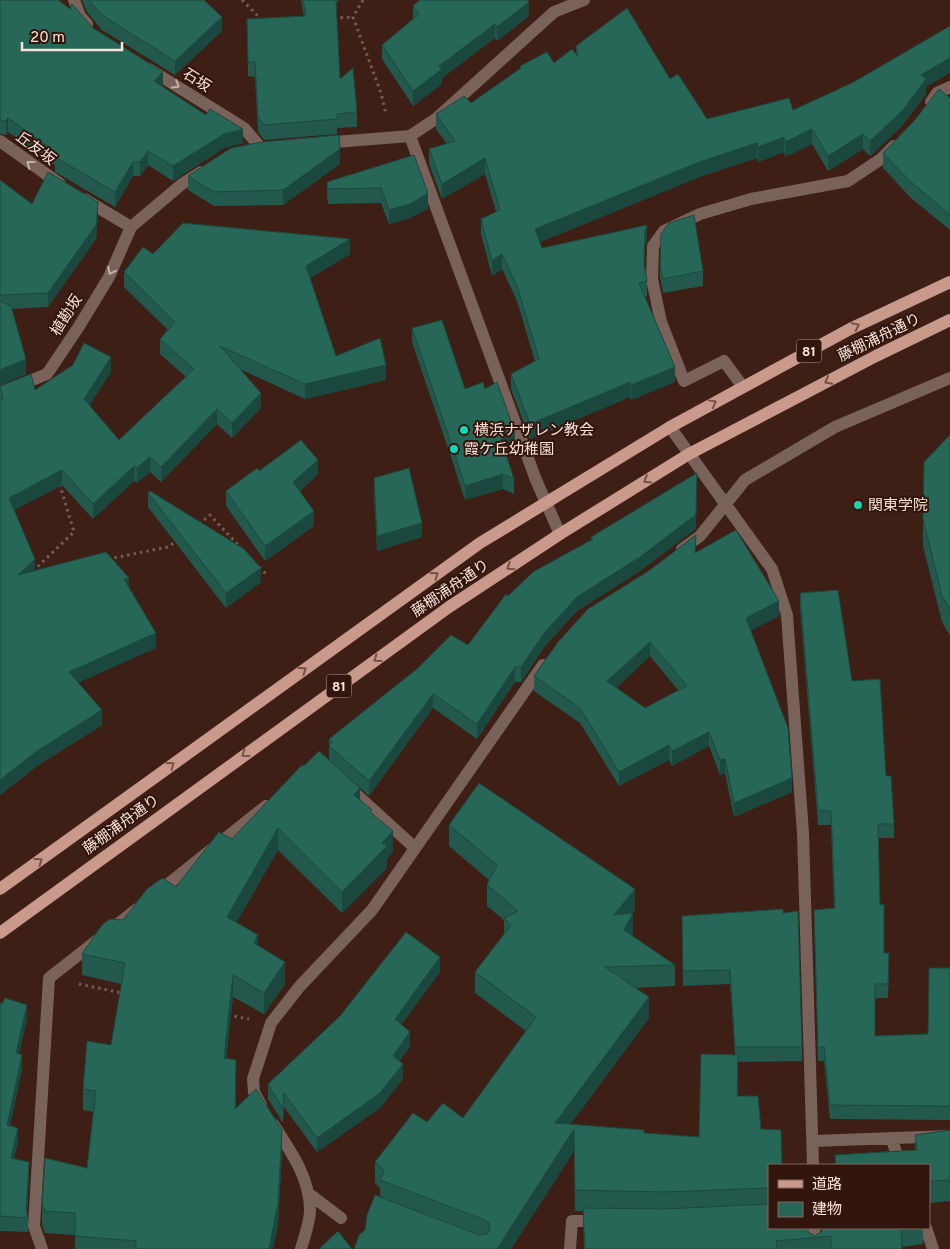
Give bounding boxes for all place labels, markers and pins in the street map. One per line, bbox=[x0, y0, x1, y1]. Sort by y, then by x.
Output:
place label: 横浜ナザレン教会 bbox=[474, 422, 594, 441]
marker: 横浜ナザレン教会 bbox=[458, 424, 470, 436]
place label: 霞ケ丘幼稚園 bbox=[464, 441, 554, 460]
marker: 霞ケ丘幼稚園 bbox=[448, 443, 460, 455]
place label: 関東学院 bbox=[868, 497, 928, 516]
marker: 関東学院 bbox=[852, 499, 864, 511]

